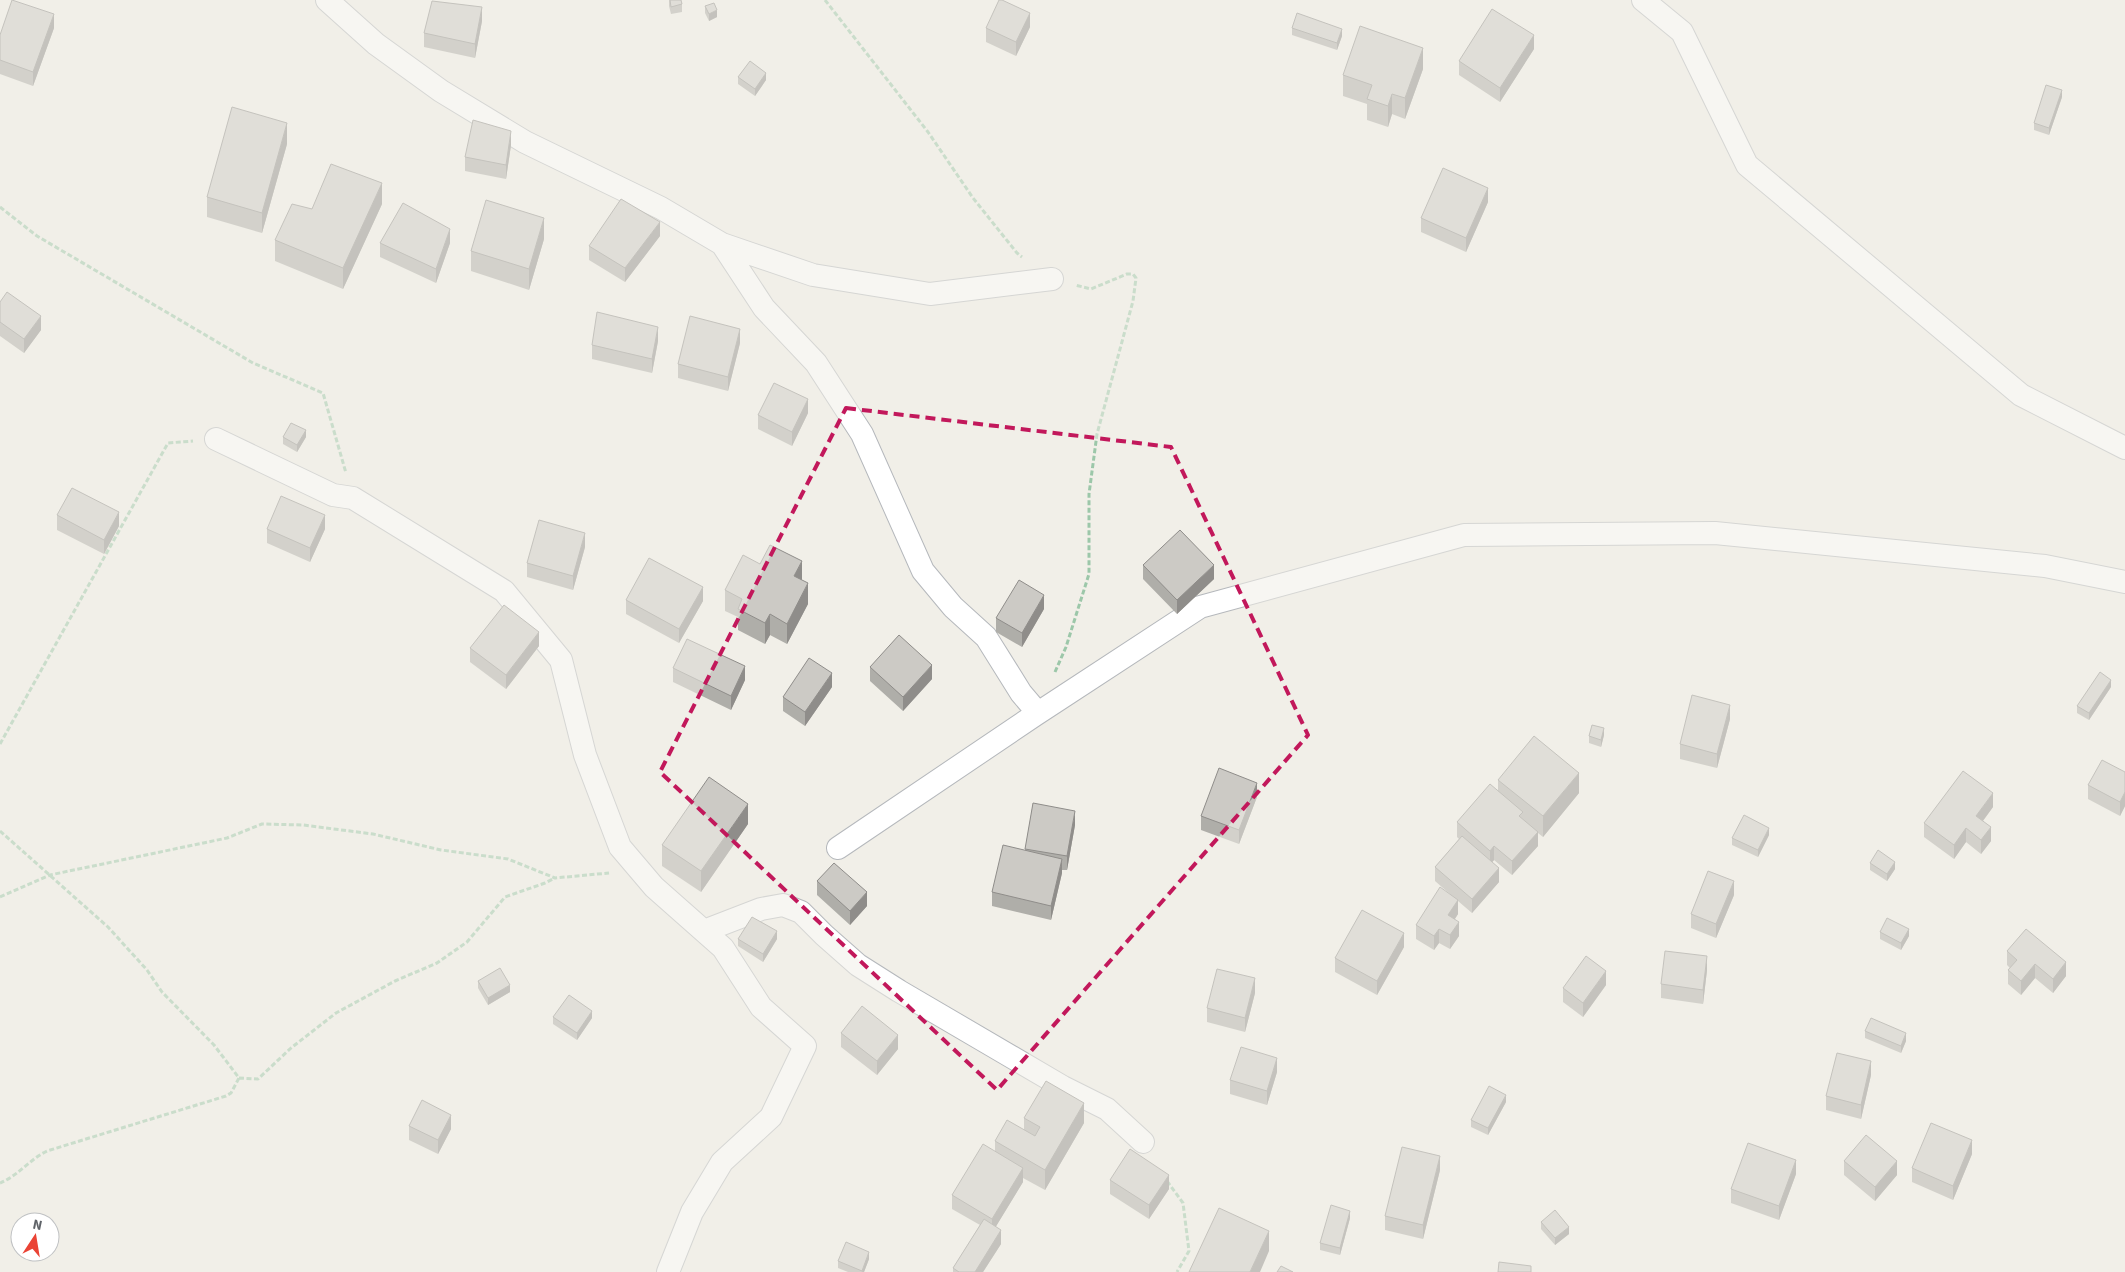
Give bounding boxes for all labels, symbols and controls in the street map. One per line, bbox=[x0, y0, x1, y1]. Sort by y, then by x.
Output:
north arrow bbox=[10, 1212, 60, 1262]
text: N bbox=[31, 1215, 44, 1236]

